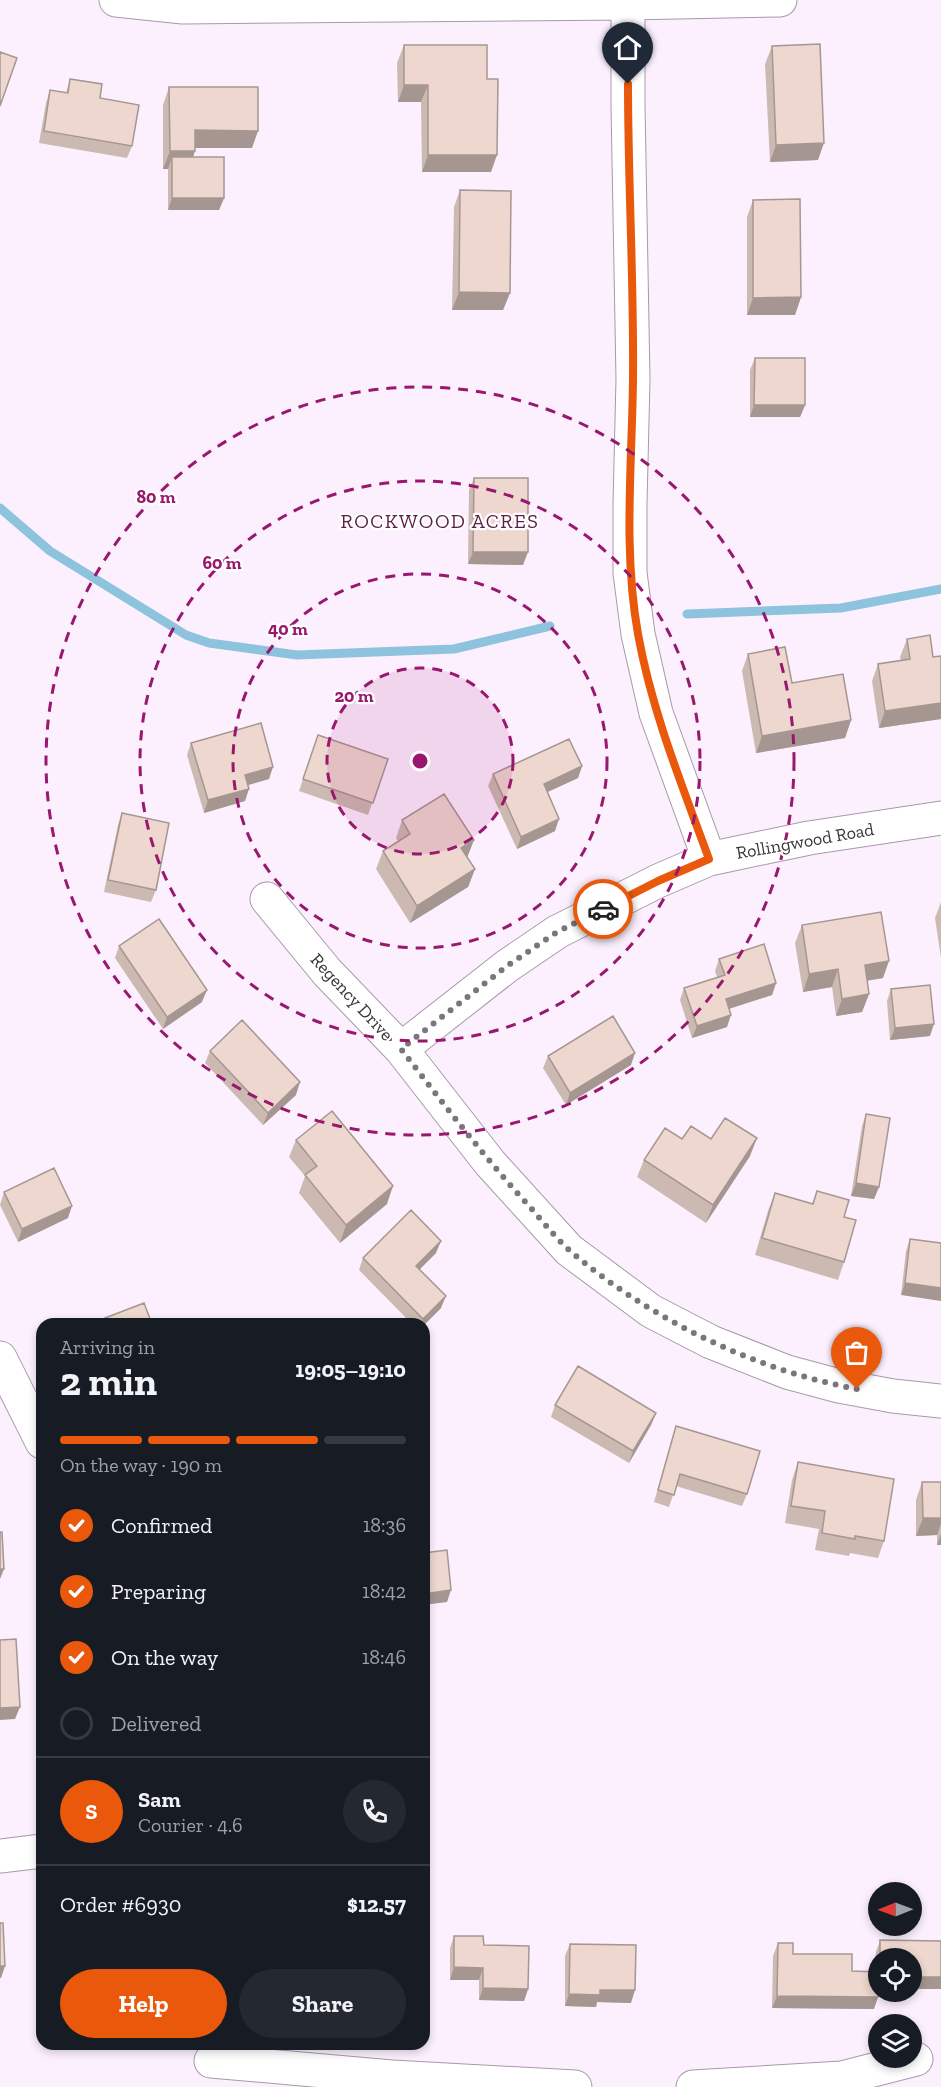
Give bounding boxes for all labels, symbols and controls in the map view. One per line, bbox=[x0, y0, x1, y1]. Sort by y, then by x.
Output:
pin bbox=[602, 22, 653, 84]
icon: home bbox=[611, 31, 644, 64]
text: 80 m bbox=[136, 486, 176, 508]
district label: ROCKWOOD ACRES bbox=[341, 509, 539, 533]
text: 60 m bbox=[202, 552, 242, 574]
text: 40 m bbox=[268, 618, 308, 640]
text: 20 m bbox=[334, 685, 374, 707]
centre of rings bbox=[410, 751, 430, 771]
street label: Rollingwood Road bbox=[734, 818, 876, 864]
courier bbox=[573, 879, 633, 939]
icon: car bbox=[587, 893, 620, 926]
street label: Regency Drive bbox=[306, 949, 398, 1045]
pin bbox=[831, 1327, 882, 1389]
text: Arriving in bbox=[60, 1335, 155, 1359]
icon: bag bbox=[840, 1336, 873, 1369]
text: 19:05–19:10 bbox=[295, 1356, 406, 1383]
text: 2 min bbox=[60, 1358, 157, 1405]
text: On the way · 190 m bbox=[60, 1453, 222, 1477]
icon: check bbox=[60, 1509, 93, 1542]
text: Confirmed bbox=[111, 1512, 212, 1539]
text: 18:36 bbox=[363, 1513, 406, 1537]
icon: check bbox=[60, 1575, 93, 1608]
text: Preparing bbox=[111, 1578, 206, 1605]
text: 18:42 bbox=[362, 1579, 406, 1603]
icon: check bbox=[60, 1641, 93, 1674]
text: On the way bbox=[111, 1644, 218, 1671]
text: 18:46 bbox=[362, 1645, 406, 1669]
text: Delivered bbox=[111, 1710, 201, 1737]
button: phone bbox=[343, 1780, 406, 1843]
text: Sam bbox=[138, 1786, 181, 1813]
text: S bbox=[85, 1798, 98, 1825]
text: Courier · 4.6 bbox=[138, 1813, 243, 1837]
north arrow bbox=[868, 1882, 922, 1936]
map controls bbox=[868, 1882, 922, 2068]
text: Order #6930 bbox=[60, 1891, 181, 1918]
text: $12.57 bbox=[347, 1891, 406, 1918]
button: locate bbox=[868, 1948, 922, 2002]
button: Help bbox=[60, 1969, 227, 2038]
button: Share bbox=[239, 1969, 406, 2038]
button: layers bbox=[868, 2014, 922, 2068]

